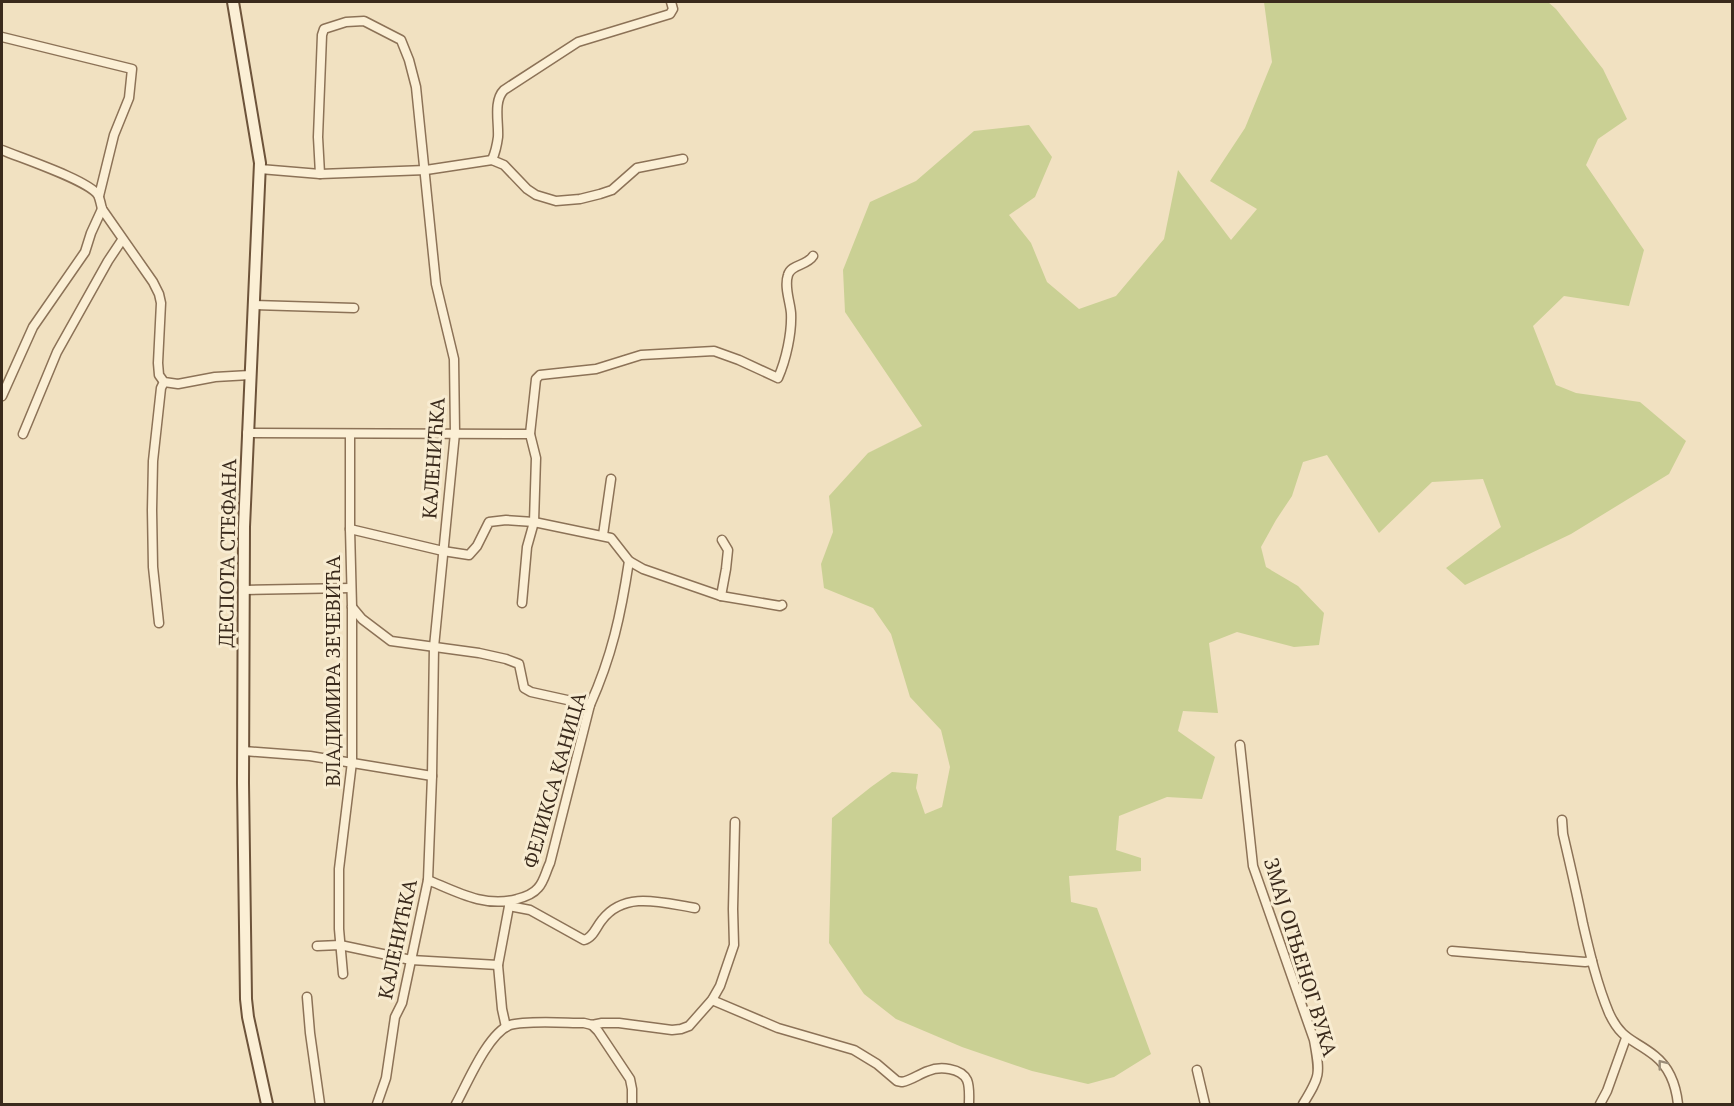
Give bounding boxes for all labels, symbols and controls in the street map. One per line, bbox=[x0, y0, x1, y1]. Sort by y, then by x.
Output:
street label: КАЛЕНИЋКА bbox=[415, 396, 451, 520]
street label: ДЕСПОТА СТЕФАНА bbox=[212, 458, 242, 648]
street label: ВЛАДИМИРА ЗЕЧЕВИЋА bbox=[319, 555, 346, 787]
street label: ФЕЛИКСА КАНИЦА bbox=[516, 689, 592, 871]
street label: ЗМАЈ ОГЊЕНОГ ВУКА bbox=[1258, 854, 1344, 1060]
street label: КАЛЕНИЋКА bbox=[371, 876, 423, 1001]
one-way arrow bbox=[1658, 1060, 1669, 1071]

